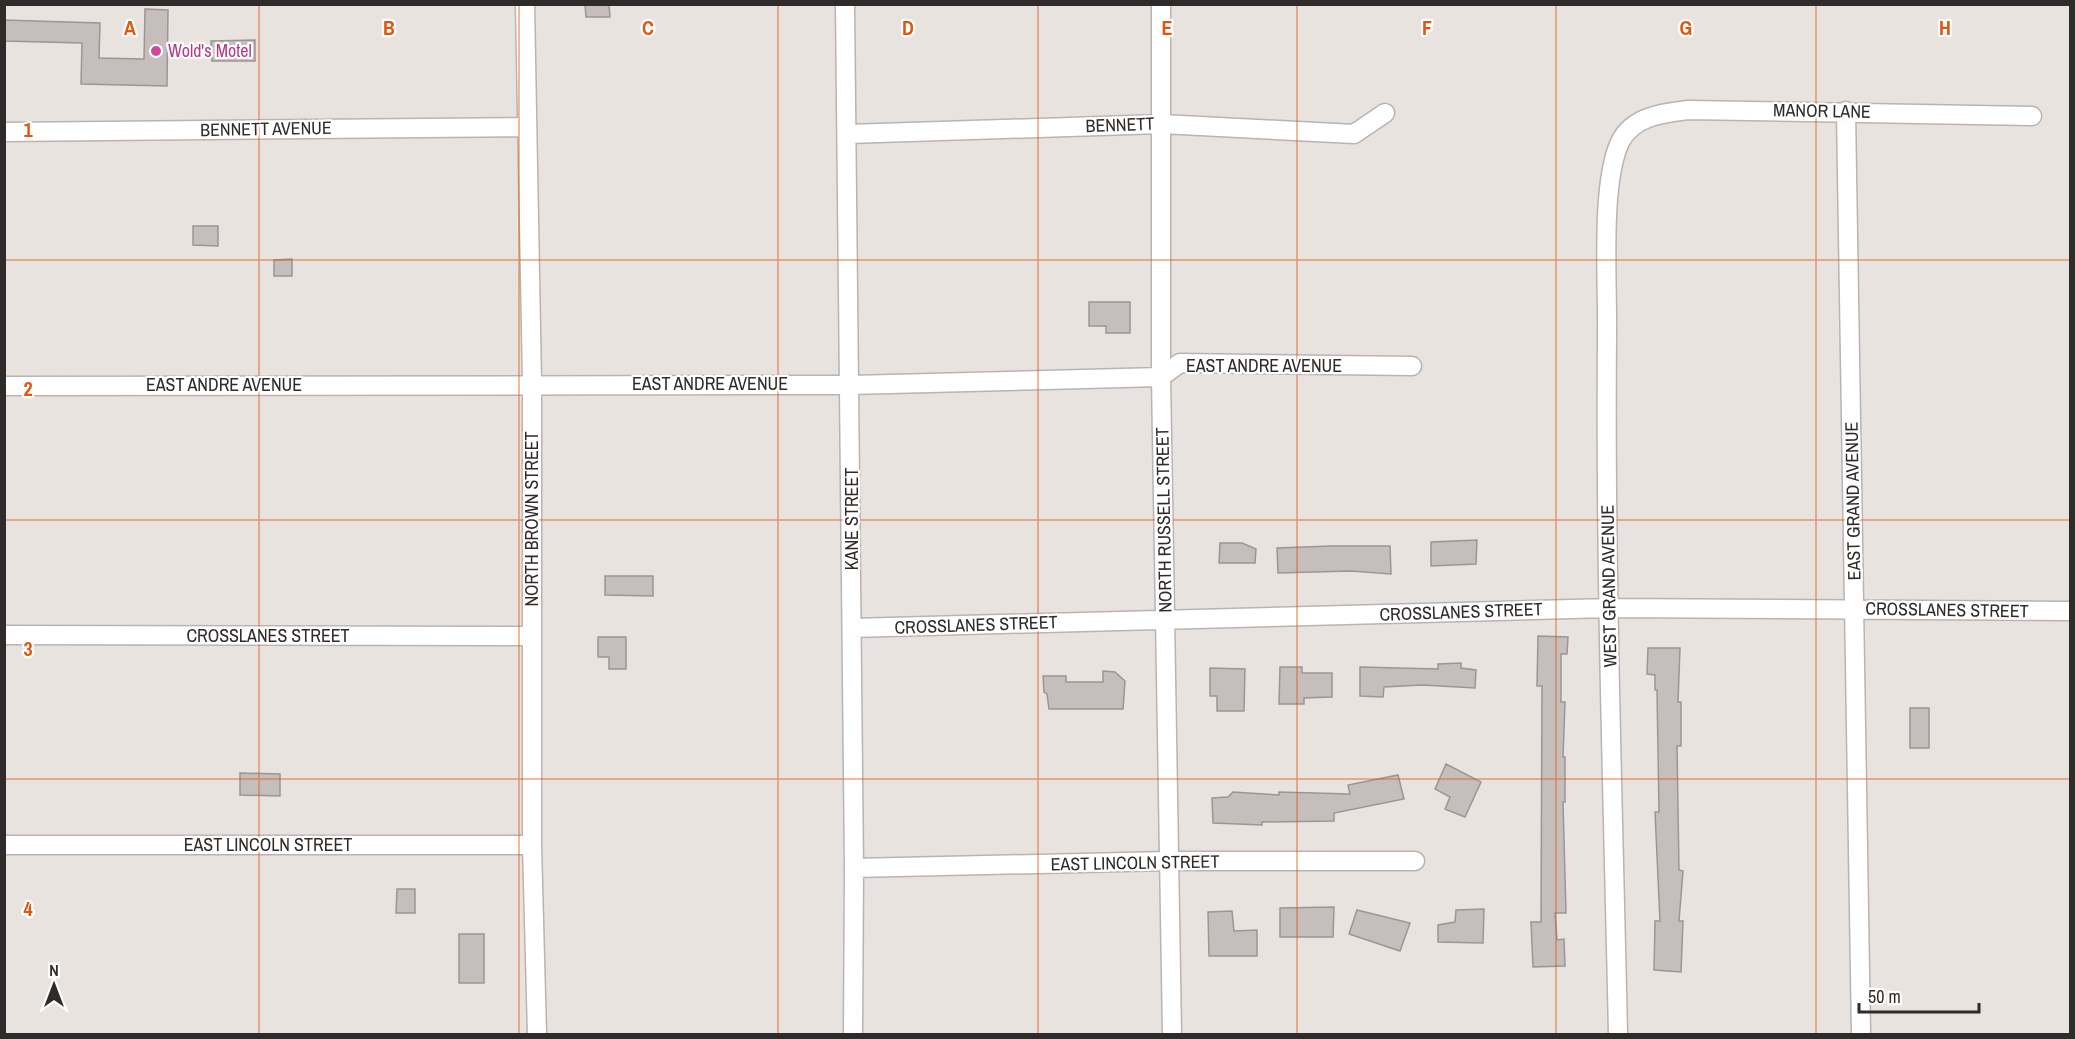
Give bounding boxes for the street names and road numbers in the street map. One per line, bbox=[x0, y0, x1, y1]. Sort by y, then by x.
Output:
street label: MANOR LANE bbox=[1773, 97, 1871, 124]
street label: BENNETT bbox=[1085, 111, 1155, 138]
street label: BENNETT AVENUE bbox=[200, 115, 332, 142]
street label: EAST ANDRE AVENUE bbox=[1186, 353, 1342, 378]
street label: EAST ANDRE AVENUE bbox=[632, 371, 788, 396]
street label: EAST ANDRE AVENUE bbox=[146, 372, 302, 397]
street label: EAST GRAND AVENUE bbox=[1839, 421, 1866, 581]
street label: NORTH RUSSELL STREET bbox=[1149, 427, 1178, 613]
street label: NORTH BROWN STREET bbox=[519, 431, 544, 607]
street label: KANE STREET bbox=[839, 468, 864, 570]
street label: WEST GRAND AVENUE bbox=[1595, 504, 1622, 668]
street label: CROSSLANES STREET bbox=[1379, 596, 1543, 627]
street label: CROSSLANES STREET bbox=[1865, 596, 2029, 623]
street label: CROSSLANES STREET bbox=[894, 609, 1058, 640]
street label: CROSSLANES STREET bbox=[186, 623, 350, 648]
street label: EAST LINCOLN STREET bbox=[184, 832, 352, 857]
street label: EAST LINCOLN STREET bbox=[1050, 849, 1220, 876]

